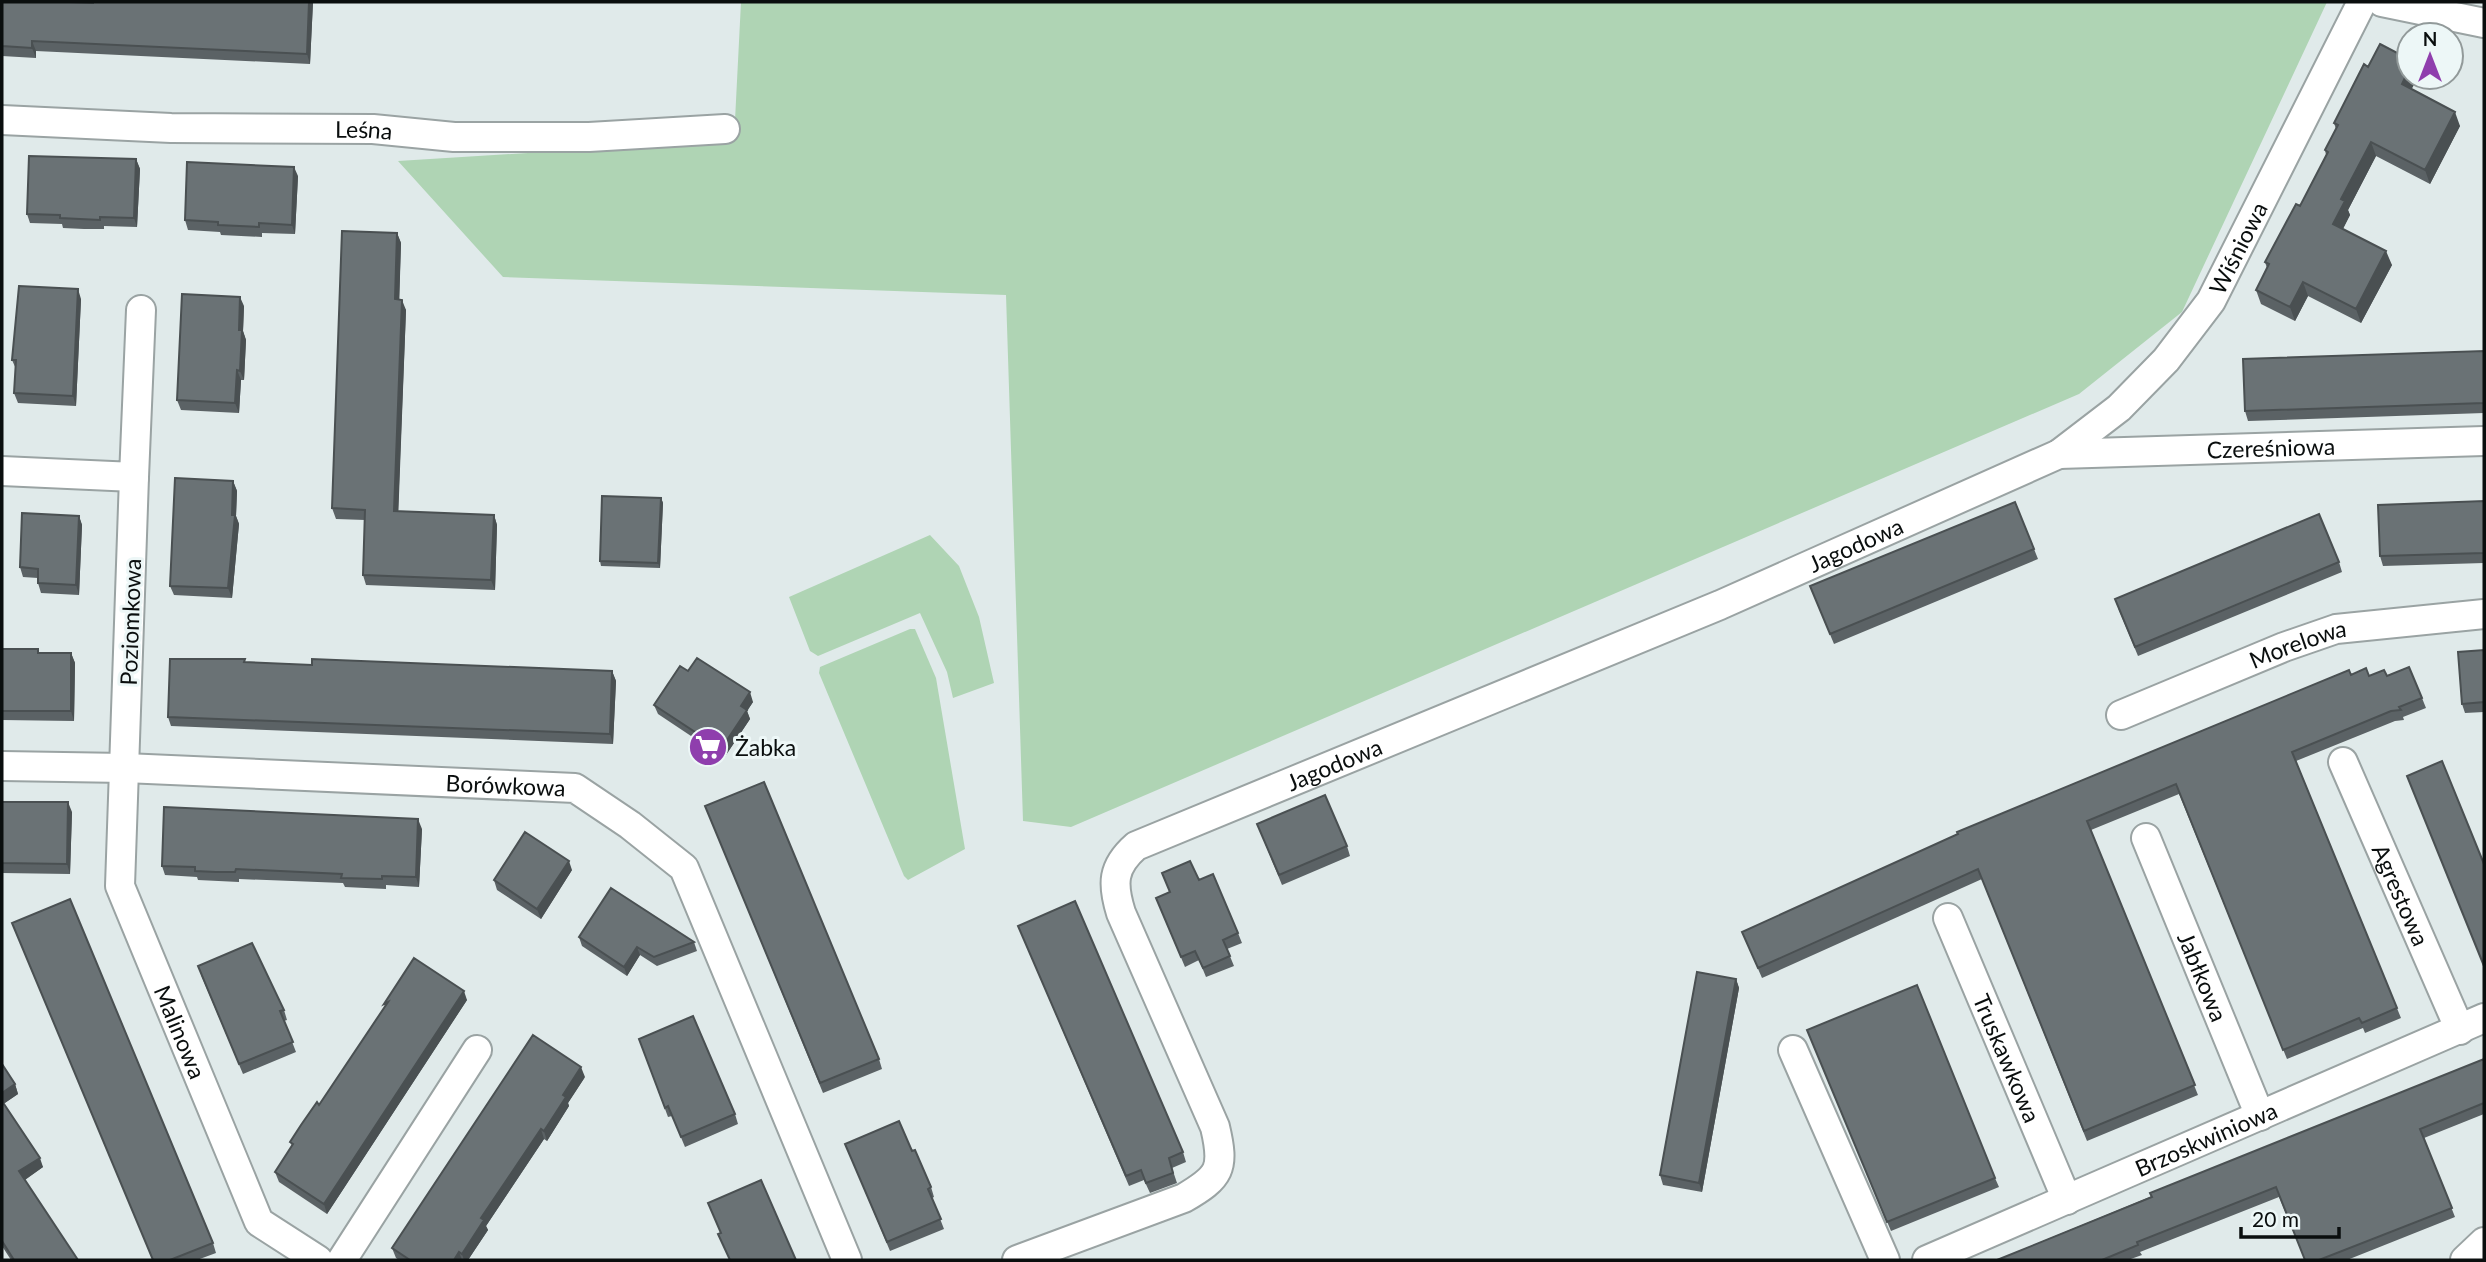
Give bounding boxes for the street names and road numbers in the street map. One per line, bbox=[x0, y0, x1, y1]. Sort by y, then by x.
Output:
street label: Leśna bbox=[335, 115, 394, 145]
street label: Wiśniowa bbox=[2203, 197, 2273, 299]
street label: Czereśniowa bbox=[2206, 432, 2335, 463]
street label: Jagodowa bbox=[1804, 511, 1907, 578]
street label: Poziomkowa bbox=[114, 558, 146, 686]
street label: Morelowa bbox=[2245, 614, 2348, 674]
street label: Jagodowa bbox=[1282, 732, 1386, 796]
street label: Borówkowa bbox=[445, 768, 566, 802]
street label: Agrestowa bbox=[2367, 840, 2435, 950]
street label: Jabłkowa bbox=[2172, 928, 2234, 1026]
street label: Malinowa bbox=[149, 981, 212, 1083]
street label: Truskawkowa bbox=[1968, 990, 2047, 1126]
street label: Brzoskwiniowa bbox=[2130, 1096, 2281, 1182]

